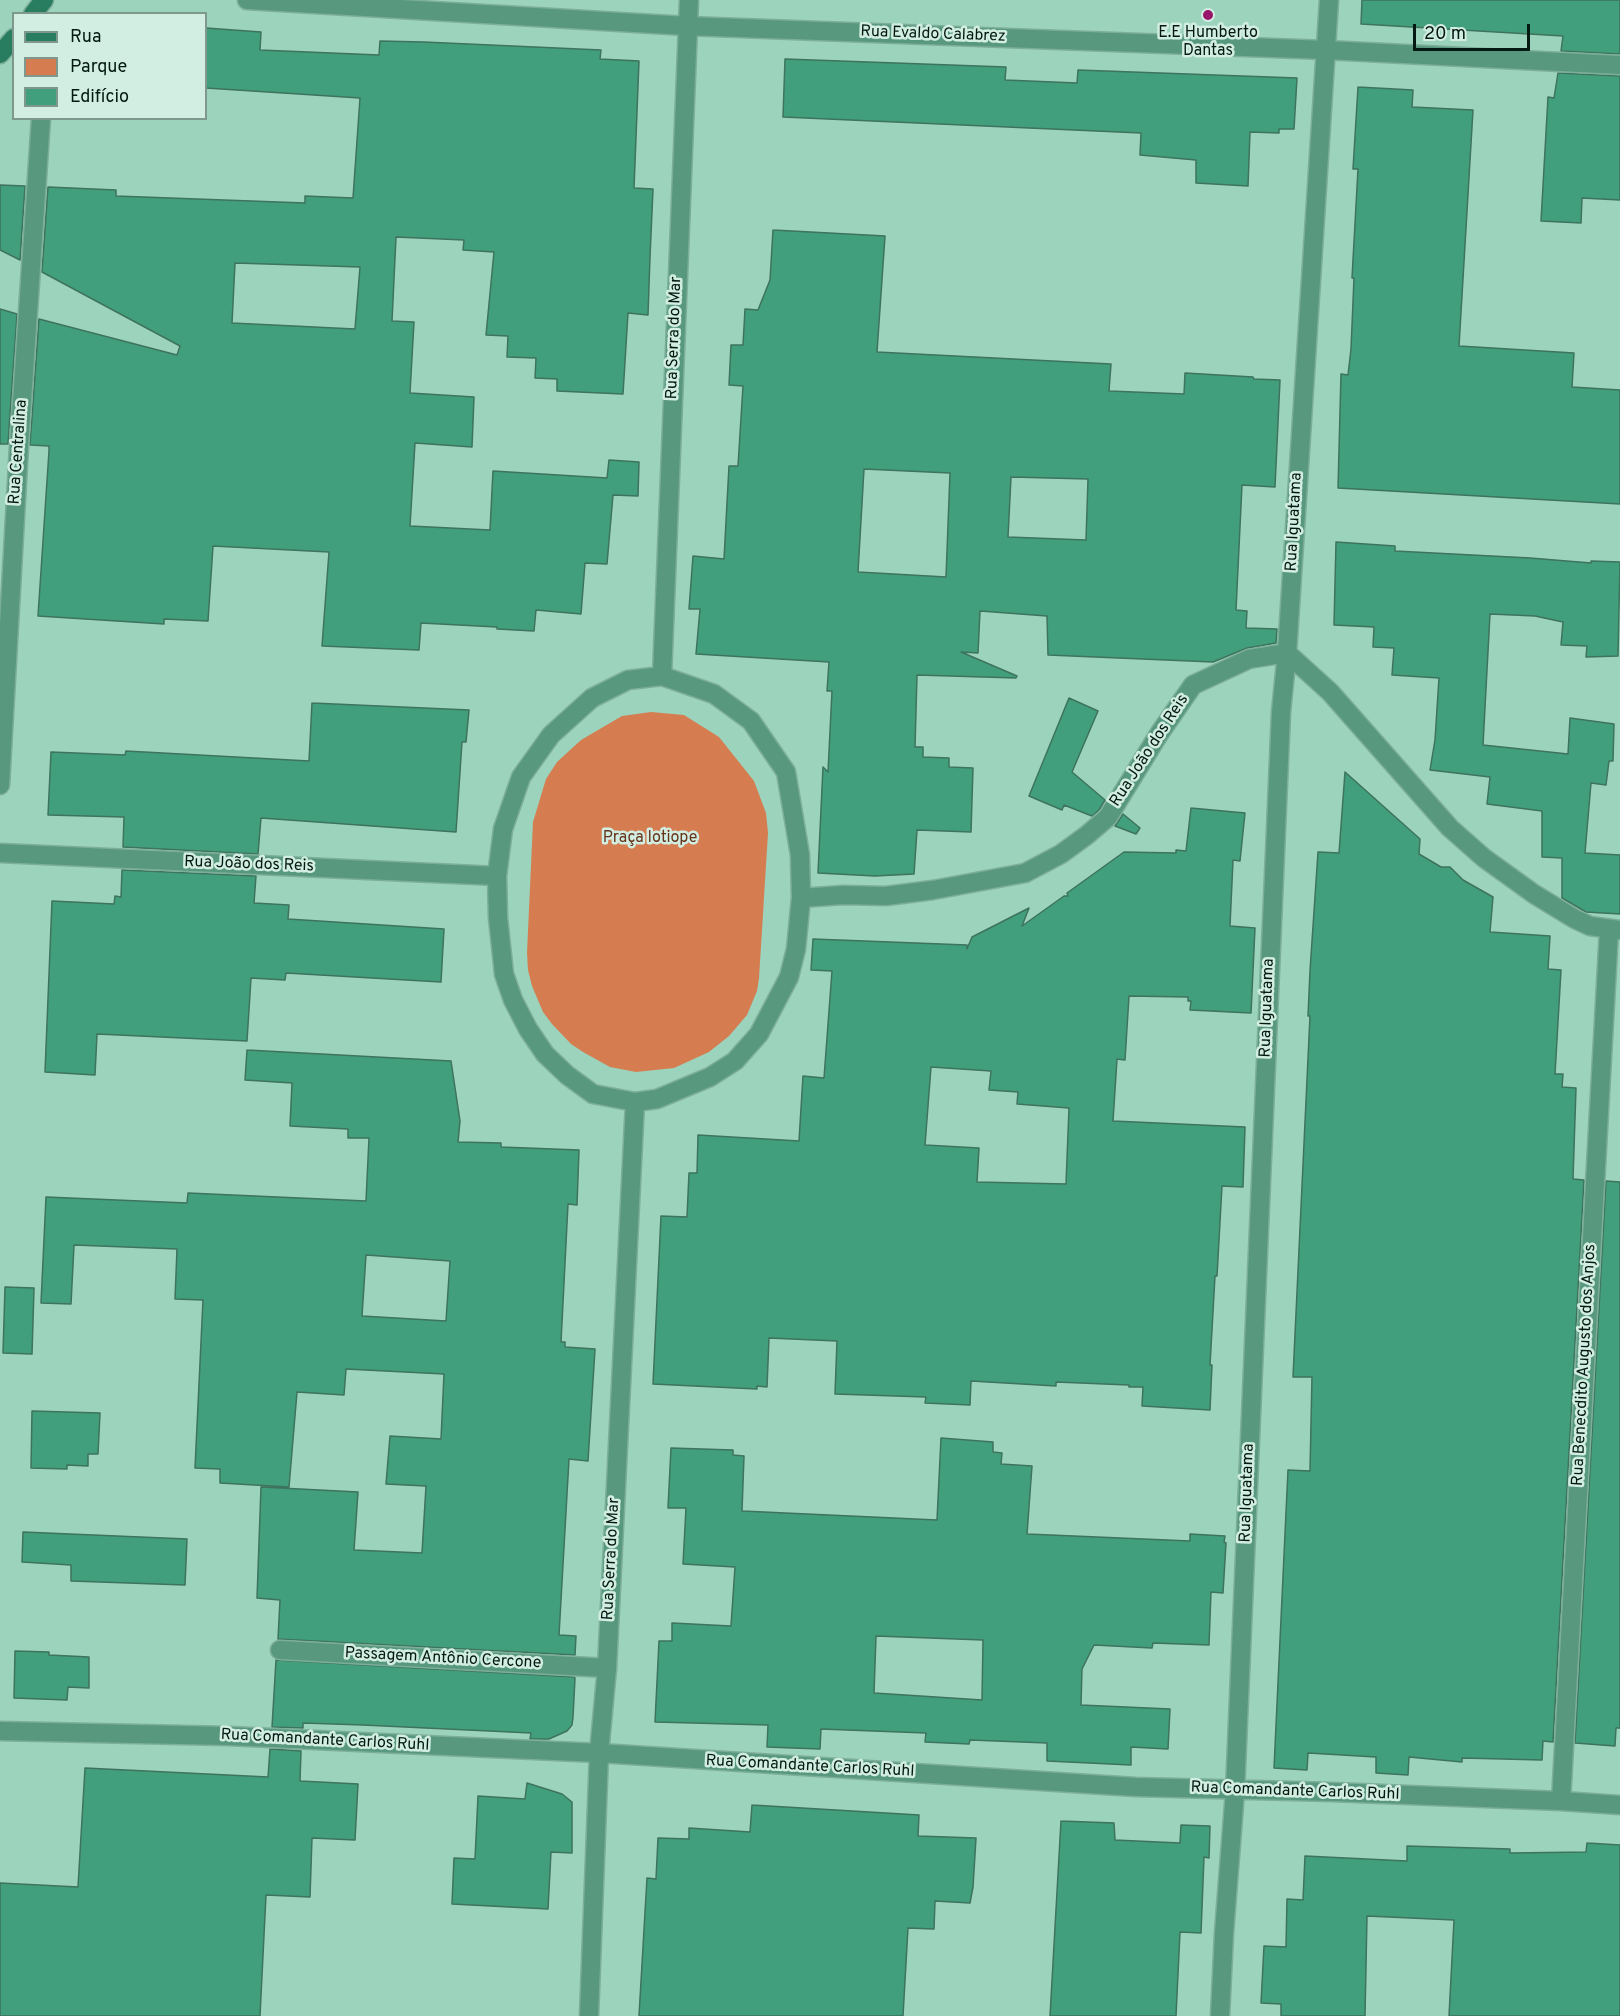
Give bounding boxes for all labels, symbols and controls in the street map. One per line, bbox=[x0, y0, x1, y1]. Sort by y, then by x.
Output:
marker: E.E Humberto Dantas bbox=[1201, 8, 1215, 22]
legend bbox=[12, 12, 207, 120]
scale bar bbox=[1416, 12, 1533, 50]
street label: Rua Evaldo Calabrez bbox=[860, 23, 1006, 47]
text: 20 m bbox=[1424, 23, 1466, 46]
place label: E.E Humberto Dantas bbox=[1158, 24, 1258, 62]
text: Rua bbox=[70, 26, 101, 49]
text: Parque bbox=[70, 56, 127, 79]
text: Edifício bbox=[70, 86, 129, 109]
street label: Rua Serra do Mar bbox=[663, 276, 687, 400]
street label: Rua Centralina bbox=[6, 399, 32, 505]
street label: Rua Iguatama bbox=[1283, 472, 1307, 572]
street label: Rua João dos Reis bbox=[1107, 691, 1193, 811]
park label: Praça Iotiope bbox=[603, 829, 697, 849]
street label: Rua João dos Reis bbox=[184, 853, 314, 877]
street label: Rua Iguatama bbox=[1257, 958, 1279, 1058]
street label: Rua Benecdito Augusto dos Anjos bbox=[1569, 1243, 1601, 1487]
street label: Rua Iguatama bbox=[1237, 1443, 1259, 1543]
street label: Rua Serra do Mar bbox=[599, 1497, 625, 1621]
street label: Passagem Antônio Cercone bbox=[344, 1644, 542, 1674]
street label: Rua Comandante Carlos Ruhl bbox=[220, 1726, 430, 1756]
street label: Rua Comandante Carlos Ruhl bbox=[705, 1752, 915, 1782]
street label: Rua Comandante Carlos Ruhl bbox=[1190, 1779, 1400, 1805]

